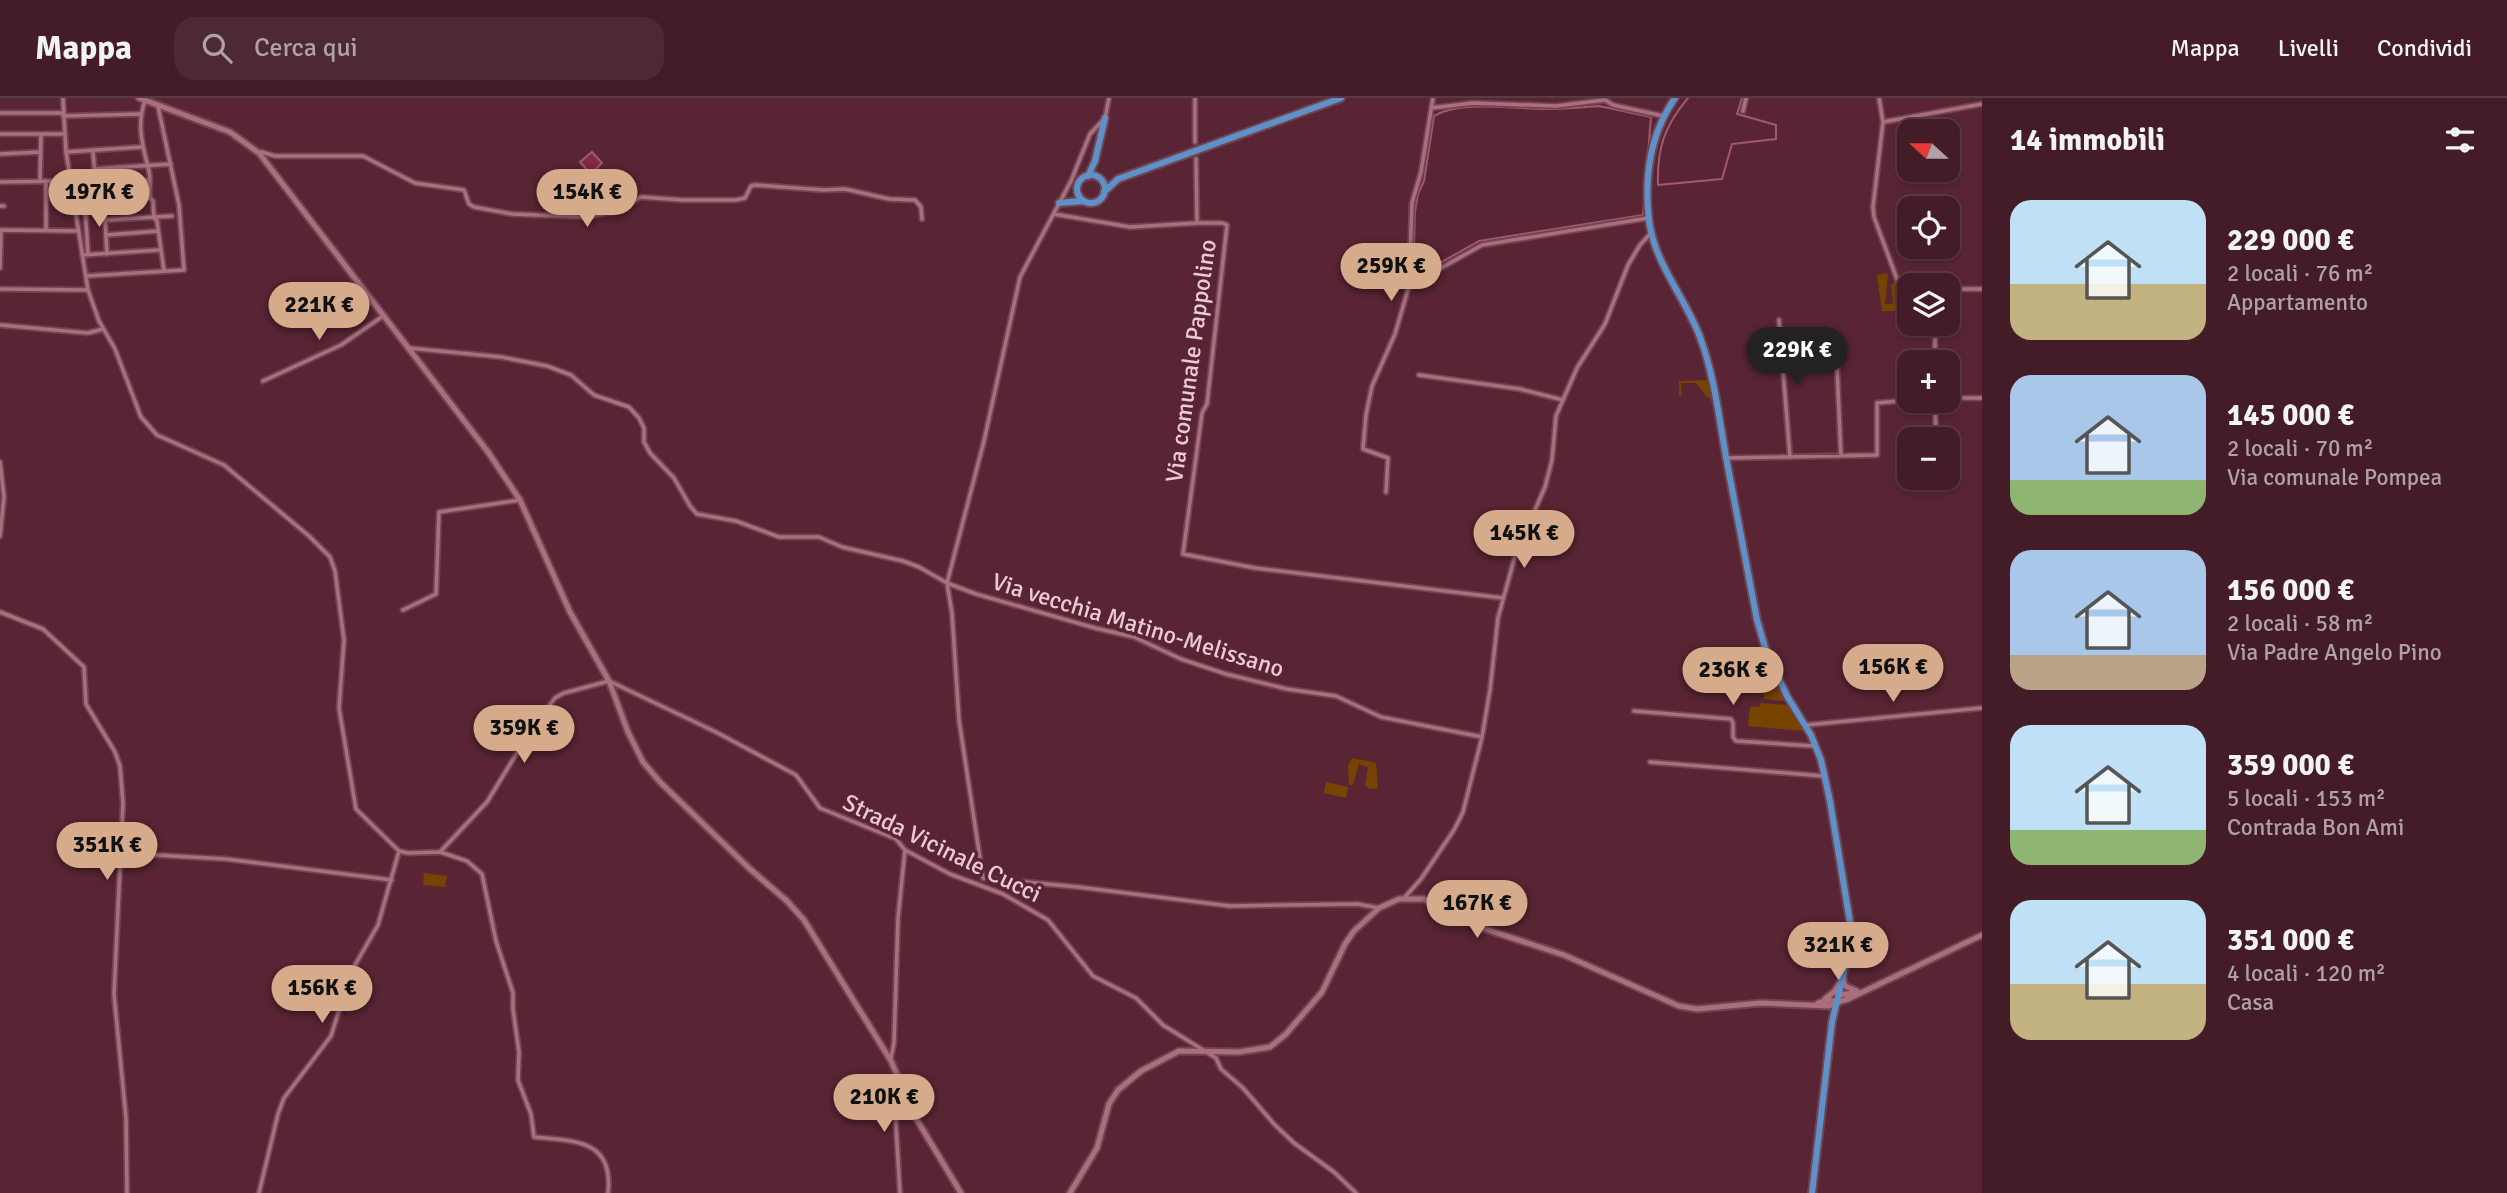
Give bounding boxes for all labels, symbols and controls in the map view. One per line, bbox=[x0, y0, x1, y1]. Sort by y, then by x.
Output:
search box bbox=[174, 17, 664, 80]
text: Mappa bbox=[35, 28, 132, 69]
icon: search bbox=[198, 29, 236, 67]
text: Cerca qui bbox=[254, 32, 358, 64]
text: Mappa bbox=[2171, 33, 2240, 63]
text: Livelli bbox=[2278, 33, 2339, 63]
text: Condividi bbox=[2377, 33, 2472, 63]
north arrow bbox=[1897, 119, 1960, 182]
map controls bbox=[1897, 119, 1960, 490]
icon: filters bbox=[2441, 121, 2479, 159]
text: 14 immobili bbox=[2010, 122, 2165, 159]
pin: 197K € bbox=[42, 170, 156, 229]
pin: 154K € bbox=[530, 170, 644, 229]
text: 197K € bbox=[64, 177, 134, 206]
text: 154K € bbox=[552, 177, 622, 206]
button: locate bbox=[1897, 196, 1960, 259]
text: 229 000 € bbox=[2227, 222, 2354, 259]
icon: home bbox=[2066, 228, 2150, 312]
street label: Via comunale Pappolino bbox=[1159, 238, 1223, 484]
pin: 259K € bbox=[1334, 244, 1448, 303]
text: 259K € bbox=[1356, 251, 1426, 280]
text: 2 locali · 76 m² bbox=[2227, 259, 2373, 288]
button: layers bbox=[1897, 273, 1960, 336]
pin: 221K € bbox=[262, 282, 376, 342]
text: Appartamento bbox=[2227, 288, 2368, 317]
text: 221K € bbox=[284, 290, 354, 319]
pin: 229K € bbox=[1740, 328, 1854, 387]
text: 229K € bbox=[1762, 335, 1832, 364]
button: + bbox=[1897, 350, 1960, 413]
text: 145 000 € bbox=[2227, 397, 2354, 434]
icon: home bbox=[2066, 403, 2150, 487]
button: − bbox=[1897, 427, 1960, 490]
text: 2 locali · 70 m² bbox=[2227, 434, 2373, 463]
text: Via comunale Pompea bbox=[2227, 463, 2442, 492]
pin: 145K € bbox=[1467, 510, 1581, 570]
text: 145K € bbox=[1489, 518, 1559, 547]
street label: Via vecchia Matino-Melissano bbox=[988, 566, 1288, 684]
text: 156 000 € bbox=[2227, 572, 2354, 609]
icon: home bbox=[2066, 578, 2150, 662]
text: 2 locali · 58 m² bbox=[2227, 609, 2373, 638]
text: Via Padre Angelo Pino bbox=[2227, 638, 2442, 667]
pin: 156K € bbox=[1836, 644, 1950, 704]
pin: 236K € bbox=[1676, 648, 1790, 707]
text: 156K € bbox=[1858, 652, 1928, 681]
text: 236K € bbox=[1698, 655, 1768, 684]
pin: 359K € bbox=[467, 706, 581, 765]
text: 359K € bbox=[489, 713, 559, 742]
text: 359 000 € bbox=[2227, 747, 2354, 784]
icon: home bbox=[2066, 753, 2150, 837]
text: 5 locali · 153 m² bbox=[2227, 784, 2386, 813]
street label: Strada Vicinale Cucci bbox=[838, 787, 1046, 909]
text: Contrada Bon Ami bbox=[2227, 813, 2404, 842]
pin: 351K € bbox=[50, 822, 164, 882]
text: 351K € bbox=[72, 830, 142, 859]
pin: 167K € bbox=[1420, 880, 1534, 940]
text: 167K € bbox=[1442, 888, 1512, 917]
pin: 321K € bbox=[1781, 922, 1895, 982]
text: 351 000 € bbox=[2227, 922, 2354, 959]
icon: home bbox=[2066, 928, 2150, 1012]
text: 321K € bbox=[1803, 930, 1873, 959]
text: 4 locali · 120 m² bbox=[2227, 959, 2386, 988]
pin: 156K € bbox=[265, 965, 379, 1025]
text: 156K € bbox=[287, 973, 357, 1002]
text: Casa bbox=[2227, 988, 2274, 1017]
pin: 210K € bbox=[827, 1074, 941, 1134]
text: 210K € bbox=[849, 1082, 919, 1111]

